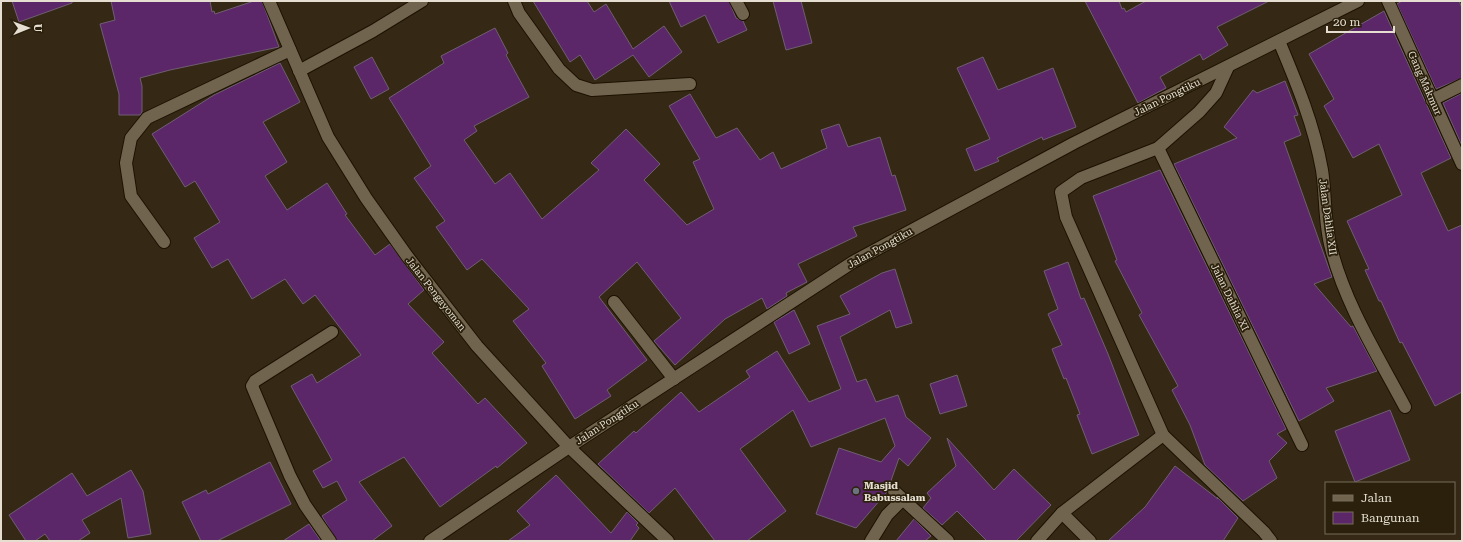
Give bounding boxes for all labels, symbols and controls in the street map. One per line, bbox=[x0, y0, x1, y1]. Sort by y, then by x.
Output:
north arrow bbox=[8, 8, 48, 48]
scale bar bbox=[1327, 8, 1394, 34]
text: 20 m bbox=[1333, 15, 1360, 29]
text: U bbox=[31, 23, 44, 33]
street label: Gang Makmur bbox=[1406, 49, 1444, 117]
street label: Jalan Pongtiku bbox=[1132, 76, 1203, 118]
street label: Jalan Dahlia XII bbox=[1317, 178, 1339, 256]
street label: Jalan Pongtiku bbox=[846, 225, 915, 270]
street label: Jalan Pengayoman bbox=[404, 255, 468, 333]
street label: Jalan Dahlia XI bbox=[1209, 262, 1251, 333]
street label: Jalan Pongtiku bbox=[574, 397, 641, 446]
place label: Masjid Babussalam bbox=[864, 480, 926, 503]
legend bbox=[1325, 482, 1455, 534]
marker: Masjid Babussalam bbox=[851, 486, 861, 496]
text: Jalan bbox=[1361, 491, 1392, 505]
text: Bangunan bbox=[1361, 511, 1420, 525]

